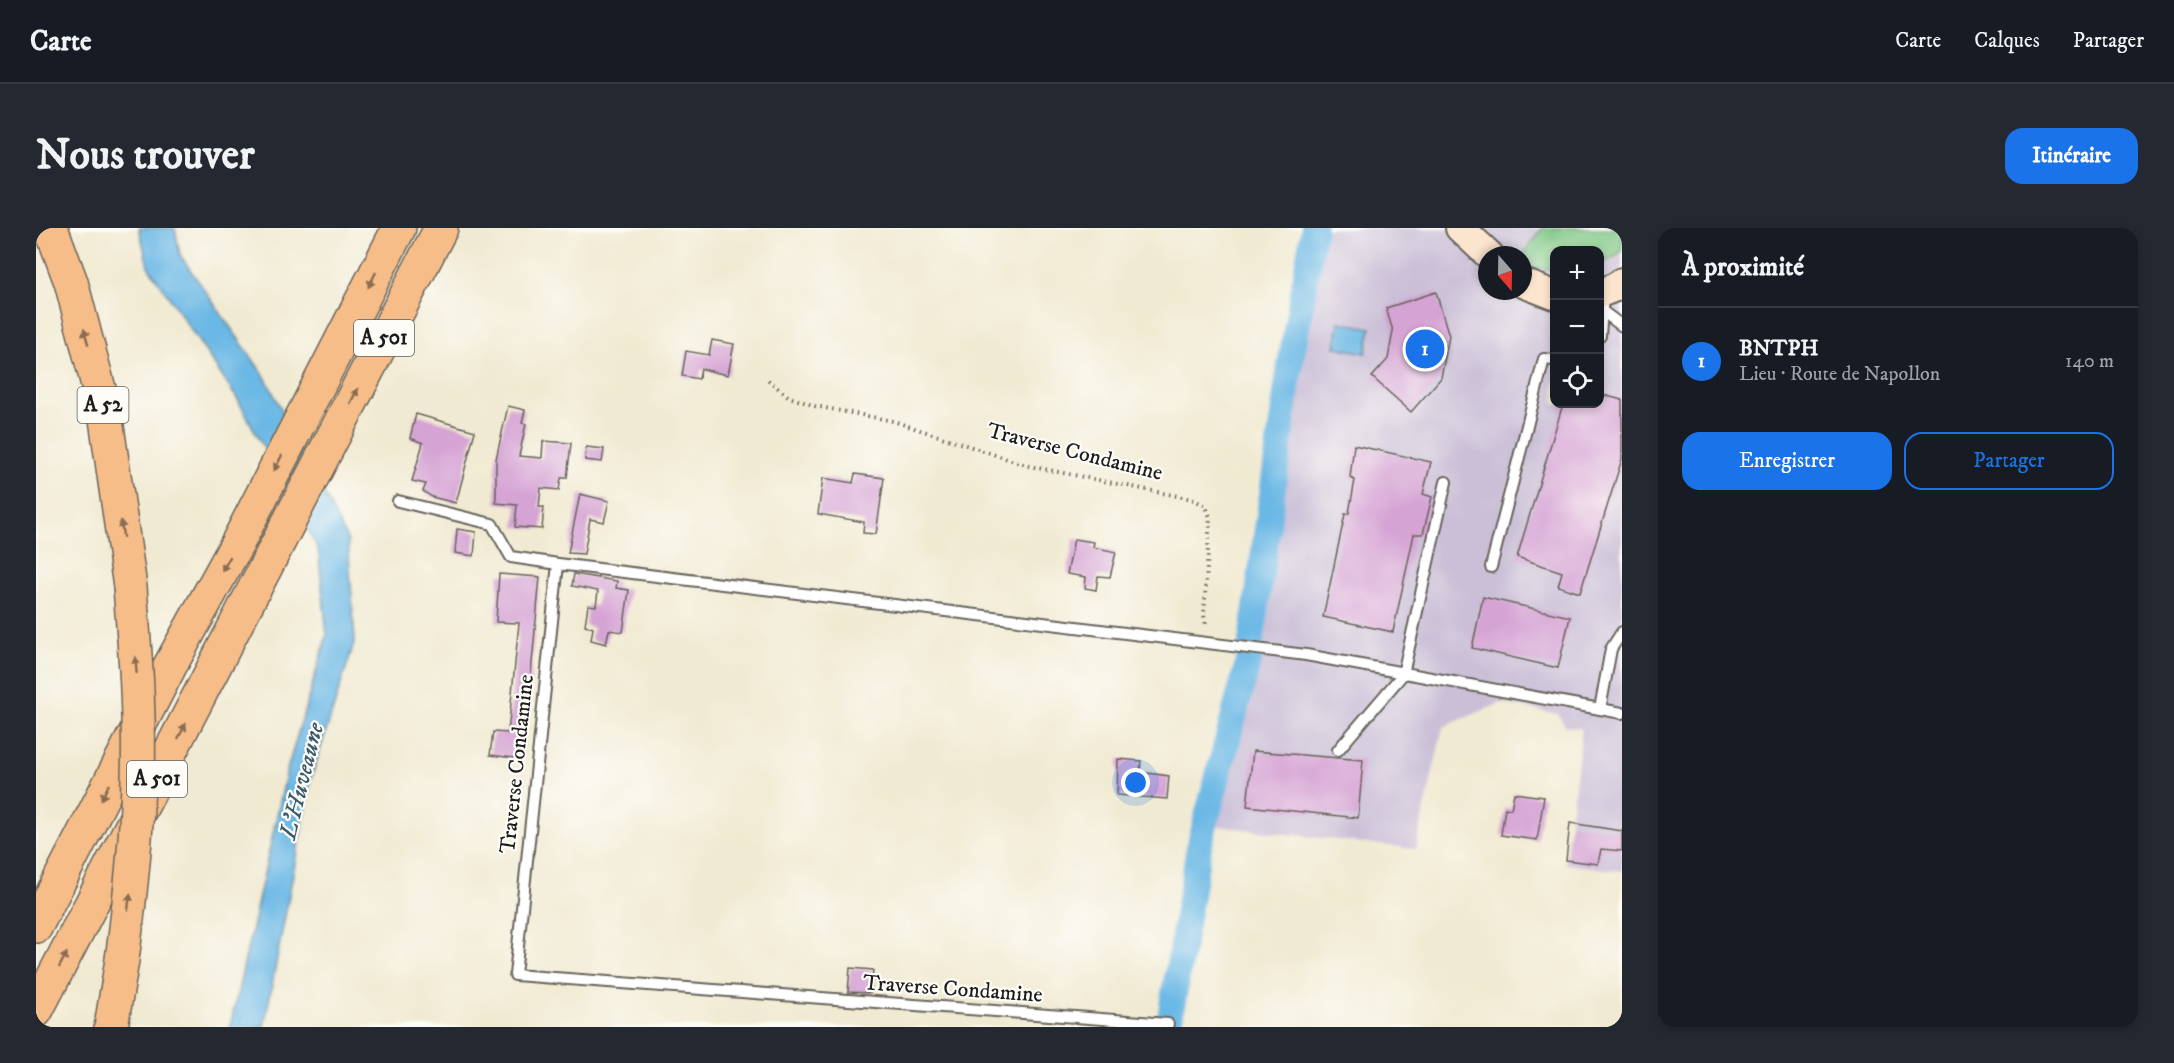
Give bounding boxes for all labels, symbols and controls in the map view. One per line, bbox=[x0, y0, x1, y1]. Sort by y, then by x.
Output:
text: Carte bbox=[30, 24, 92, 59]
text: Carte bbox=[1895, 28, 1941, 54]
text: Calques bbox=[1974, 28, 2040, 54]
text: Partager bbox=[2073, 28, 2144, 54]
button: Itinéraire bbox=[2005, 128, 2138, 184]
text: Nous trouver bbox=[36, 130, 255, 182]
north arrow bbox=[1478, 246, 1532, 300]
map controls bbox=[1550, 246, 1604, 408]
button: + bbox=[1550, 246, 1604, 300]
text: À proximité bbox=[1682, 251, 1804, 284]
one-way arrow bbox=[367, 272, 377, 289]
button: − bbox=[1550, 300, 1604, 354]
road number: A 501 bbox=[354, 320, 414, 356]
pin: 1 bbox=[1406, 326, 1444, 372]
one-way arrow bbox=[80, 328, 90, 347]
text: BNTPH bbox=[1739, 335, 1819, 362]
text: 1 bbox=[1698, 349, 1705, 374]
text: 140 m bbox=[2065, 349, 2114, 374]
button: locate bbox=[1550, 354, 1604, 408]
text: Lieu · Route de Napollon bbox=[1739, 362, 1940, 387]
road number: A 52 bbox=[78, 387, 128, 423]
one-way arrow bbox=[349, 388, 359, 405]
street label: Traverse Condamine bbox=[985, 417, 1165, 487]
button: Enregistrer bbox=[1682, 432, 1892, 490]
button: Partager bbox=[1904, 432, 2114, 490]
one-way arrow bbox=[273, 455, 283, 472]
one-way arrow bbox=[117, 519, 126, 538]
one-way arrow bbox=[221, 556, 231, 573]
one-way arrow bbox=[131, 656, 141, 675]
street label: Traverse Condamine bbox=[494, 673, 540, 855]
water label: L'Huveaune bbox=[273, 719, 331, 844]
one-way arrow bbox=[177, 722, 187, 739]
road number: A 501 bbox=[127, 761, 187, 797]
your location bbox=[1121, 768, 1150, 797]
one-way arrow bbox=[100, 784, 110, 801]
one-way arrow bbox=[125, 892, 134, 911]
one-way arrow bbox=[58, 951, 68, 968]
street label: Traverse Condamine bbox=[862, 969, 1044, 1009]

